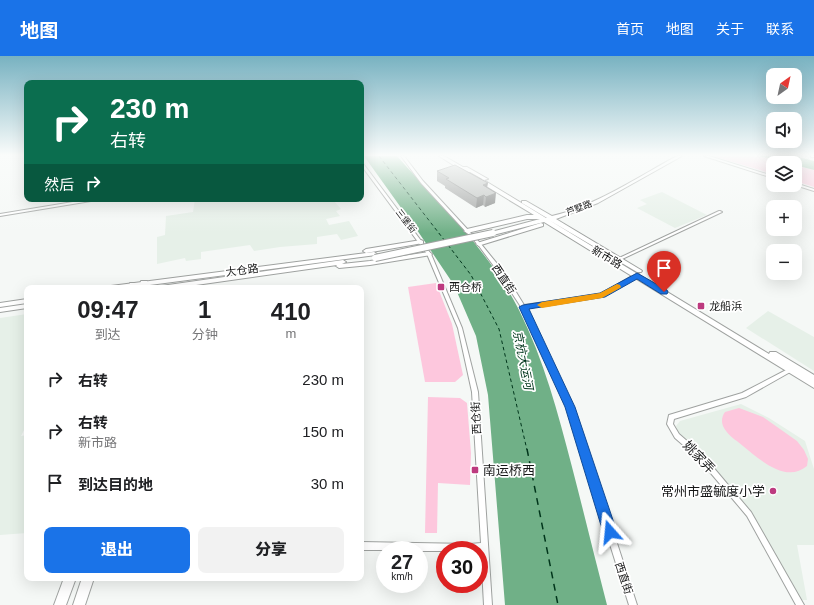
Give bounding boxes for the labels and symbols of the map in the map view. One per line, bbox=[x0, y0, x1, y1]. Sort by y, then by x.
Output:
north arrow bbox=[766, 68, 802, 104]
street label: 芦墅路 bbox=[565, 198, 593, 218]
street label: 三堡街 bbox=[394, 207, 418, 235]
street label: 新市路 bbox=[590, 243, 624, 271]
pin bbox=[647, 251, 681, 292]
street label: 大仓路 bbox=[225, 262, 259, 278]
street label: 西直街 bbox=[490, 262, 518, 296]
place label: 西仓桥 bbox=[449, 281, 482, 293]
marker: 西仓桥 bbox=[436, 282, 446, 292]
place label: 龙船浜 bbox=[709, 300, 742, 312]
marker: 龙船浜 bbox=[696, 301, 706, 311]
water label: 京杭大运河 bbox=[510, 329, 536, 393]
street label: 西仓街 bbox=[469, 401, 483, 435]
street label: 姚家弄 bbox=[680, 438, 718, 476]
place label: 南运桥西 bbox=[483, 463, 535, 478]
marker: 南运桥西 bbox=[470, 465, 480, 475]
place label: 常州市盛毓度小学 bbox=[661, 484, 765, 499]
marker: 常州市盛毓度小学 bbox=[768, 486, 778, 496]
position arrow bbox=[589, 511, 631, 553]
speed limit sign: 30 bbox=[436, 541, 488, 593]
street label: 西直街 bbox=[613, 560, 635, 596]

